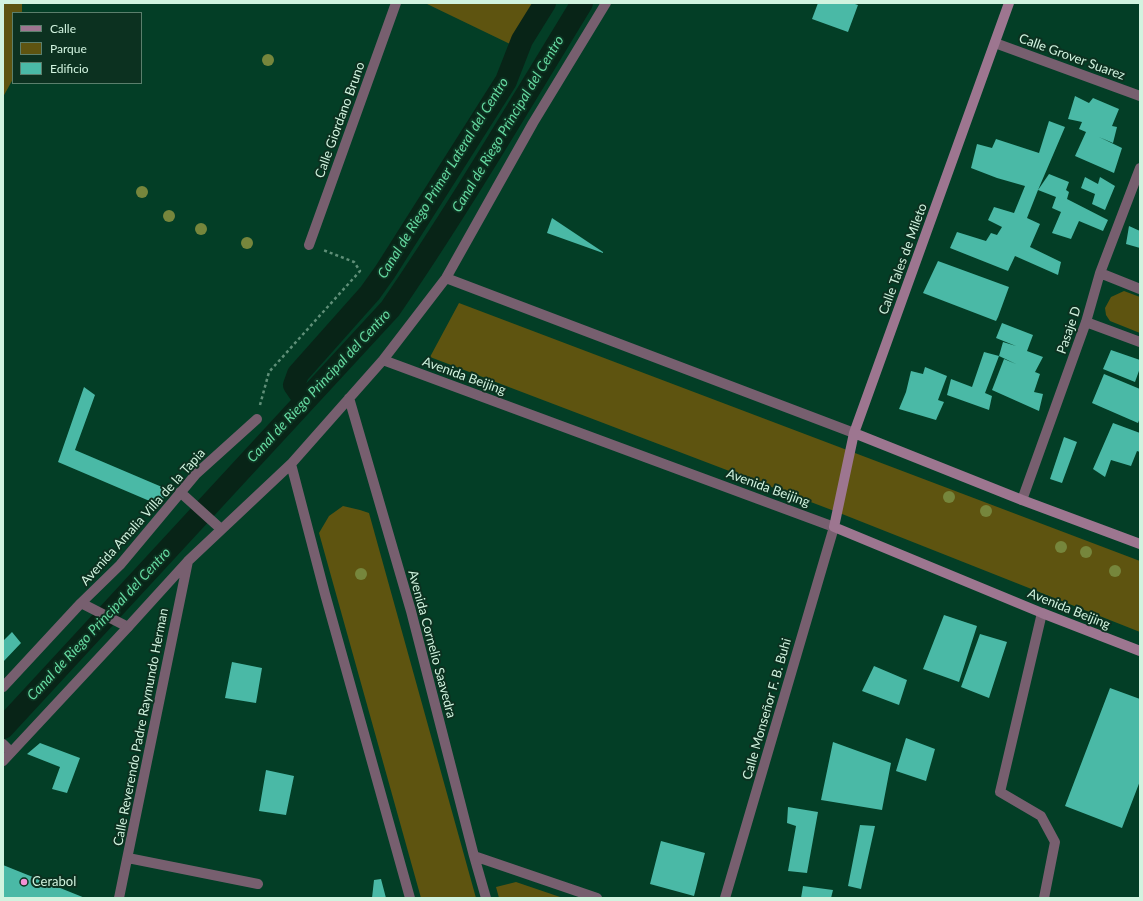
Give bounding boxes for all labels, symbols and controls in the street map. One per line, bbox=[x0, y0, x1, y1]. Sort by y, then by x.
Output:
legend bbox=[12, 12, 142, 84]
text: Calle bbox=[50, 21, 76, 36]
street label: Calle Grover Suarez bbox=[1017, 31, 1127, 83]
water label: Canal de Riego Principal del Centro bbox=[449, 33, 567, 215]
text: Parque bbox=[50, 41, 87, 56]
street label: Calle Giordano Bruno bbox=[312, 60, 368, 180]
text: Edificio bbox=[50, 61, 89, 76]
water label: Canal de Riego Primer Lateral del Centro bbox=[374, 74, 512, 282]
street label: Calle Tales de Mileto bbox=[876, 201, 930, 317]
street label: Pasaje D bbox=[1054, 304, 1084, 356]
water label: Canal de Riego Principal del Centro bbox=[244, 306, 394, 466]
street label: Avenida Beijing bbox=[420, 354, 508, 398]
street label: Avenida Amalia Villa de la Tapia bbox=[77, 445, 209, 589]
street label: Avenida Beijing bbox=[724, 466, 812, 510]
water label: Canal de Riego Principal del Centro bbox=[24, 544, 174, 704]
street label: Avenida Cornelio Saavedra bbox=[405, 568, 459, 720]
street label: Avenida Beijing bbox=[1025, 585, 1113, 633]
street label: Calle Reverendo Padre Raymundo Herman bbox=[110, 607, 172, 847]
street label: Calle Monseñor F. B. Buhi bbox=[739, 637, 795, 781]
place label: Cerabol bbox=[32, 874, 76, 890]
marker: Cerabol bbox=[19, 877, 29, 887]

